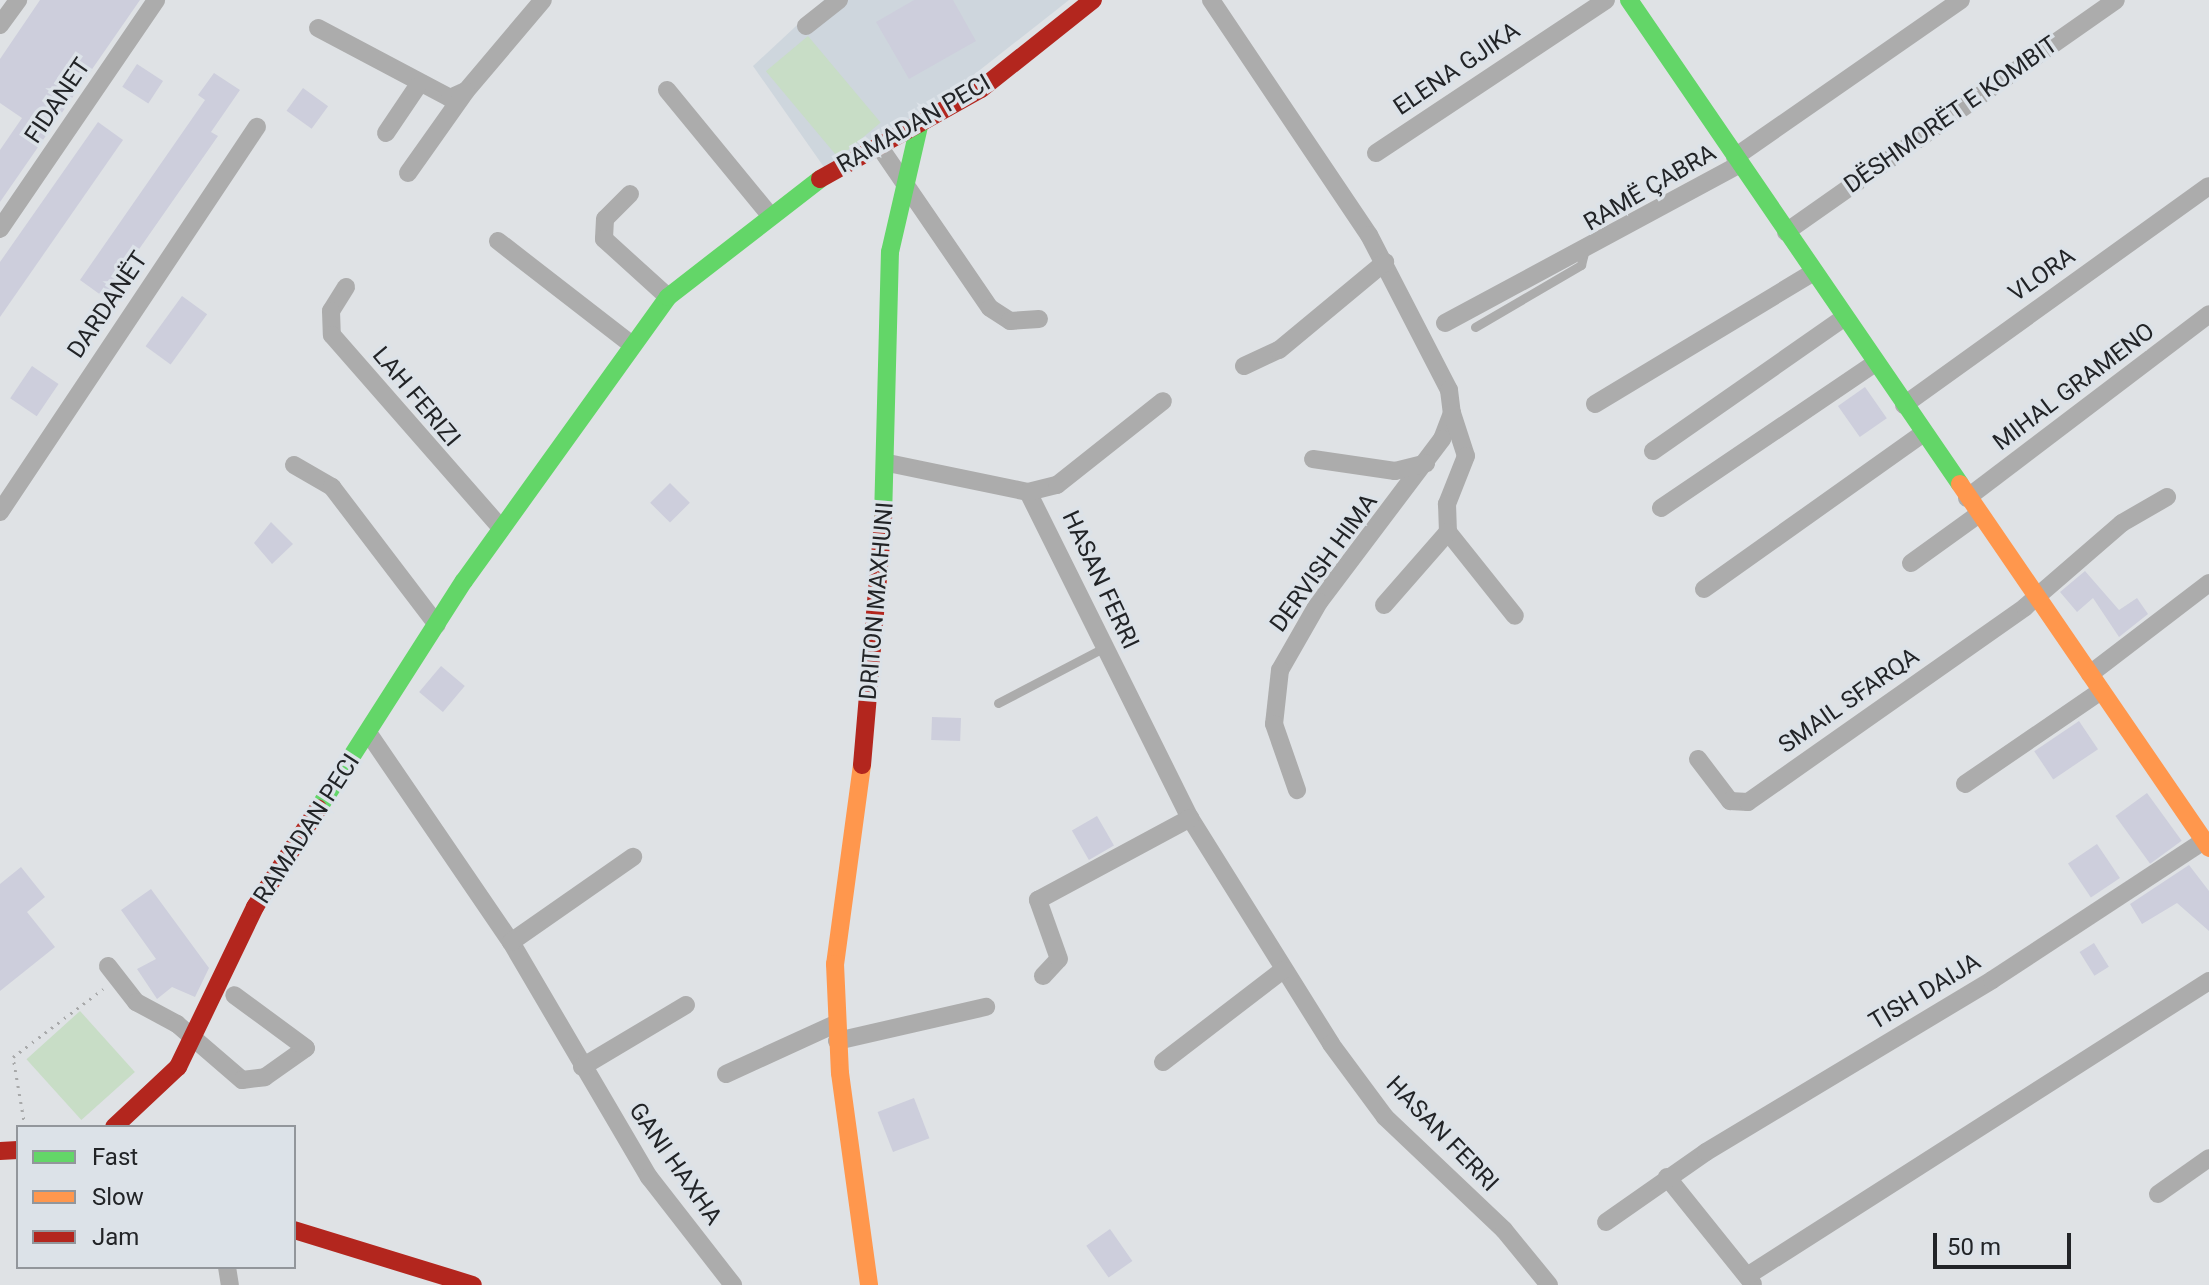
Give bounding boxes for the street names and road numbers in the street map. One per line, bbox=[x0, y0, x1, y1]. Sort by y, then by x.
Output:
street label: ELENA GJIKA bbox=[1388, 16, 1526, 122]
street label: DËSHMORËT E KOMBIT bbox=[1839, 30, 2063, 200]
street label: FIDANET bbox=[19, 53, 97, 149]
street label: RAMADAN PECI bbox=[832, 68, 996, 180]
street label: RAMË ÇABRA bbox=[1579, 139, 1721, 237]
street label: VLORA bbox=[2003, 242, 2081, 308]
street label: DARDANËT bbox=[62, 246, 154, 364]
street label: MIHAL GRAMENO bbox=[1988, 317, 2160, 457]
street label: LAH FERIZI bbox=[366, 341, 466, 453]
street label: DERVISH HIMA bbox=[1264, 488, 1384, 638]
street label: DRITON MAXHUNI bbox=[854, 501, 900, 701]
street label: HASAN FERRI bbox=[1055, 506, 1145, 654]
street label: SMAIL SFARQA bbox=[1773, 642, 1925, 760]
street label: RAMADAN PECI bbox=[248, 749, 366, 909]
street label: TISH DAIJA bbox=[1864, 948, 1986, 1036]
street label: HASAN FERRI bbox=[1380, 1070, 1504, 1198]
street label: GANI HAXHA bbox=[622, 1097, 728, 1231]

